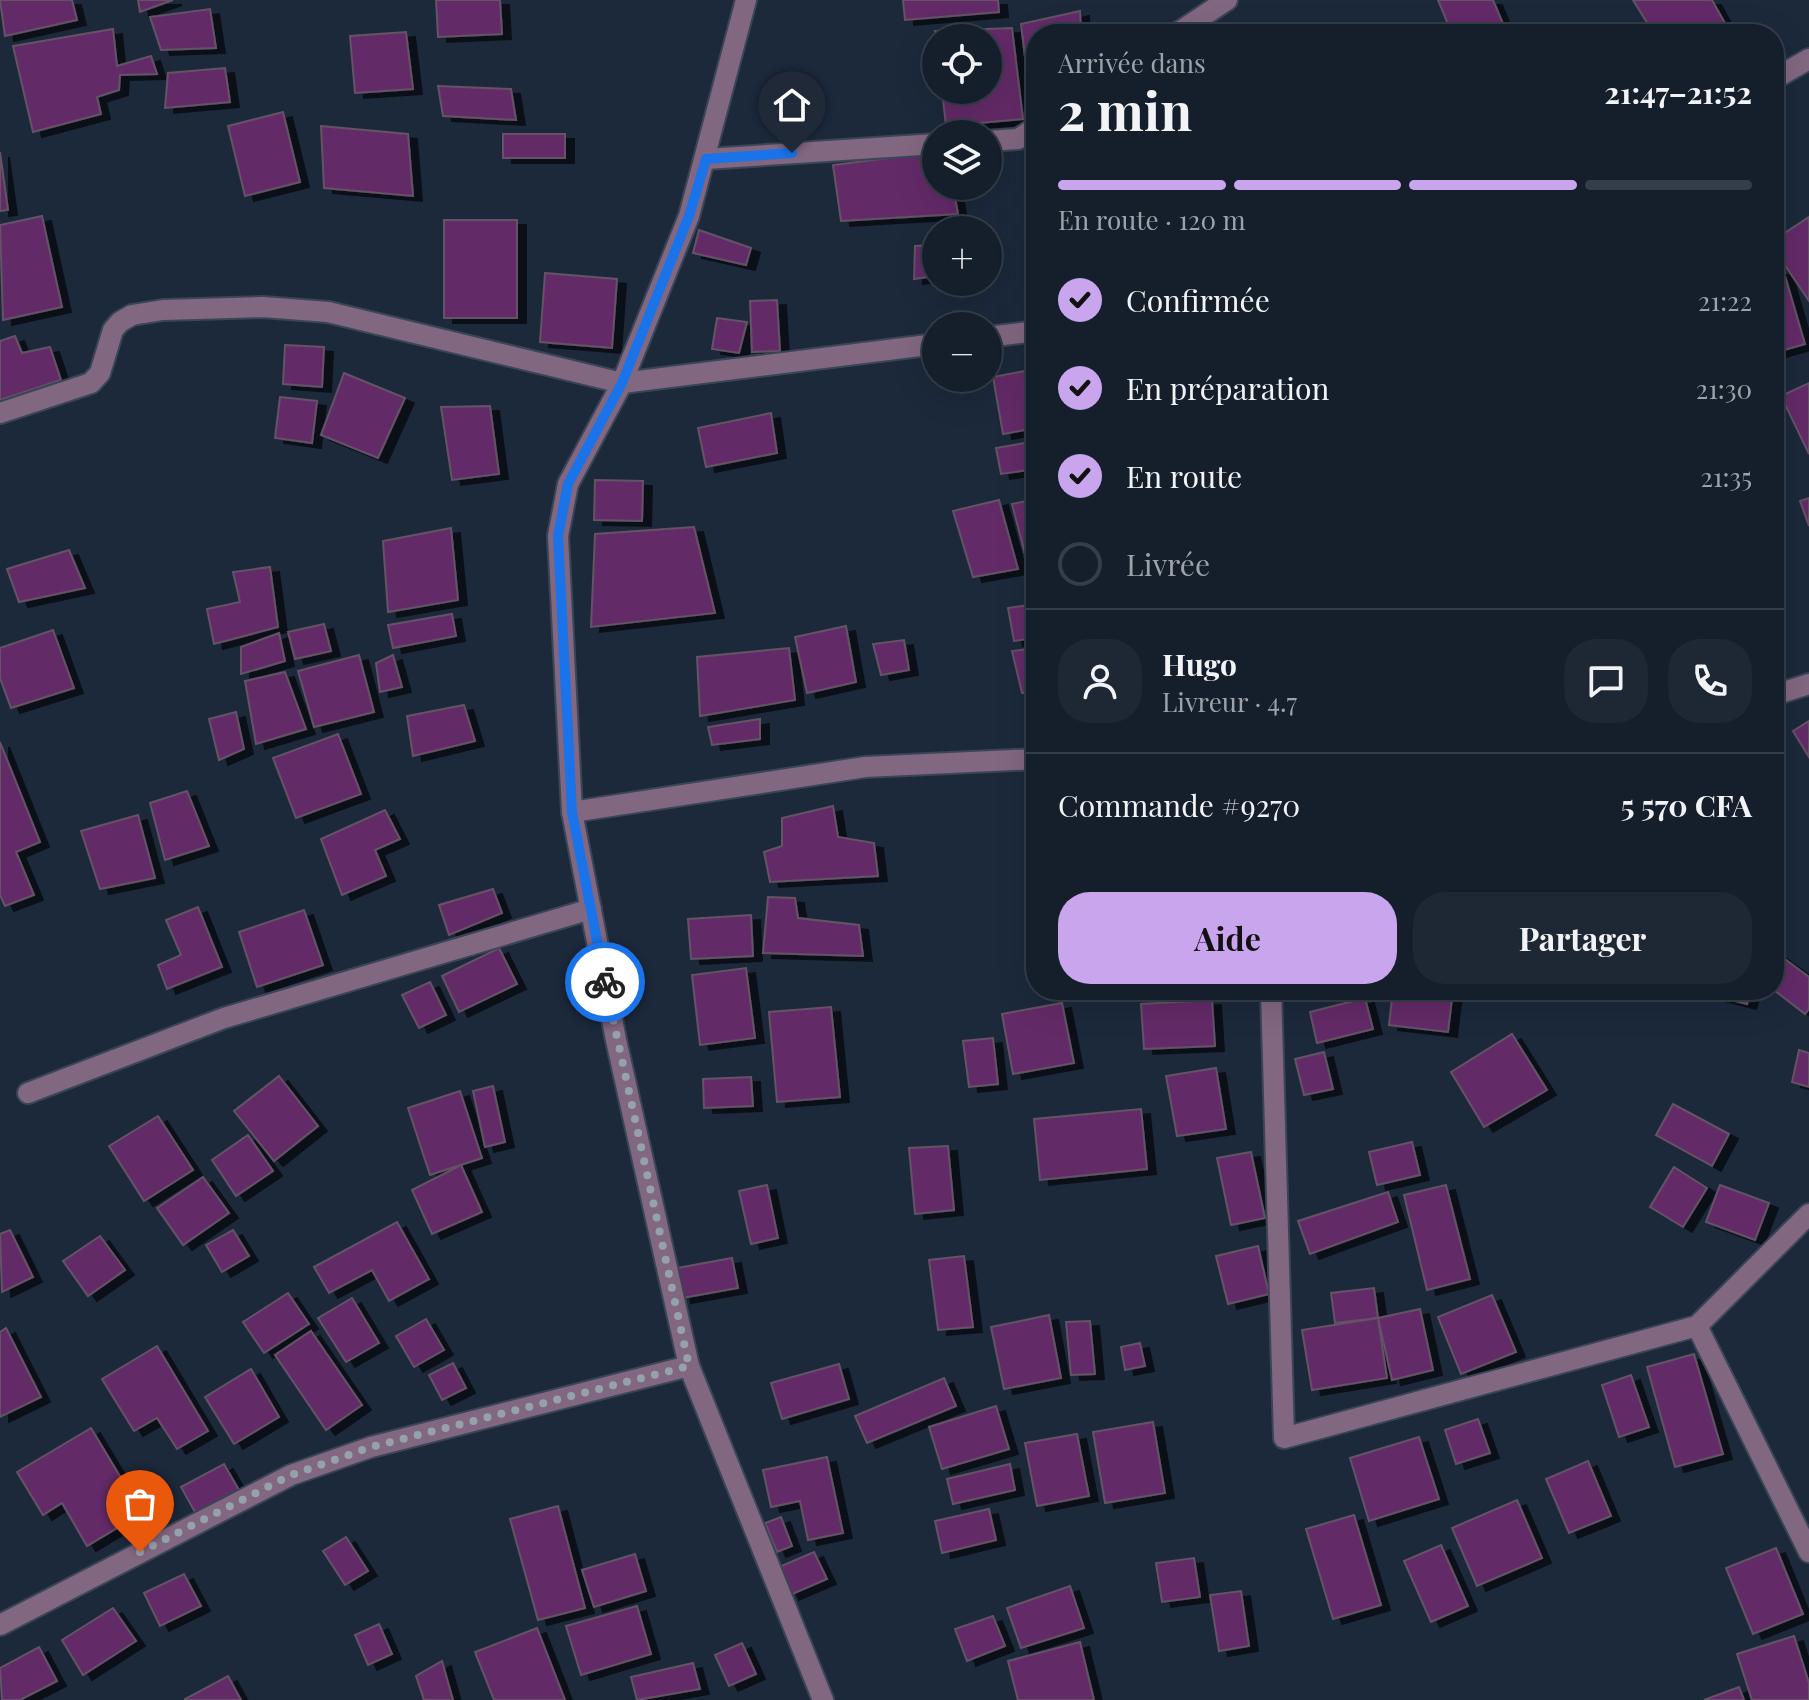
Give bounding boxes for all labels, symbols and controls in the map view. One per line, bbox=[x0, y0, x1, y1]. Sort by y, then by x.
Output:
map controls bbox=[922, 24, 1002, 392]
button: locate bbox=[922, 24, 1002, 104]
text: Arrivée dans bbox=[1058, 45, 1206, 80]
pin bbox=[758, 71, 826, 153]
text: 21:47–21:52 bbox=[1604, 72, 1752, 112]
text: 2 min bbox=[1058, 75, 1192, 144]
icon: home bbox=[770, 83, 814, 127]
button: layers bbox=[922, 120, 1002, 200]
text: En route · 120 m bbox=[1058, 202, 1246, 237]
button: + bbox=[922, 216, 1002, 296]
icon: check bbox=[1058, 278, 1102, 322]
text: Confirmée bbox=[1126, 280, 1270, 320]
text: 21:22 bbox=[1698, 283, 1752, 318]
button: − bbox=[922, 312, 1002, 392]
icon: check bbox=[1058, 366, 1102, 410]
text: En préparation bbox=[1126, 368, 1329, 408]
text: 21:30 bbox=[1696, 371, 1752, 406]
icon: check bbox=[1058, 454, 1102, 498]
text: En route bbox=[1126, 456, 1242, 496]
text: 21:35 bbox=[1700, 459, 1752, 494]
text: Livrée bbox=[1126, 544, 1210, 584]
button: person bbox=[1058, 639, 1142, 723]
button: chat bbox=[1564, 639, 1648, 723]
button: phone bbox=[1668, 639, 1752, 723]
text: Hugo bbox=[1162, 644, 1237, 684]
text: Livreur · 4.7 bbox=[1162, 684, 1297, 719]
text: Commande #9270 bbox=[1058, 785, 1300, 825]
text: 5 570 CFA bbox=[1621, 785, 1752, 825]
button: Aide bbox=[1058, 892, 1397, 984]
button: Partager bbox=[1413, 892, 1752, 984]
courier bbox=[565, 942, 645, 1022]
icon: bike bbox=[583, 960, 627, 1004]
pin bbox=[106, 1470, 174, 1552]
icon: bag bbox=[118, 1482, 162, 1526]

